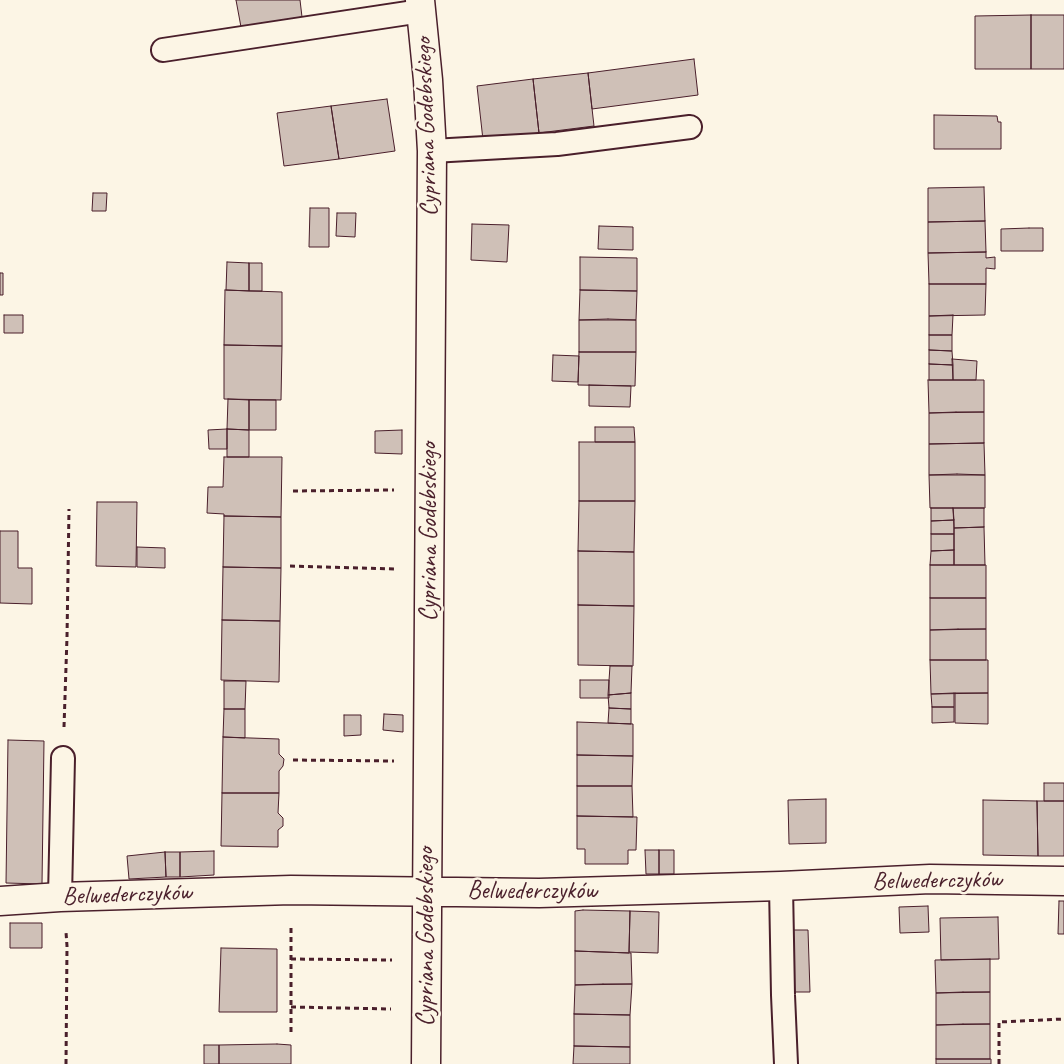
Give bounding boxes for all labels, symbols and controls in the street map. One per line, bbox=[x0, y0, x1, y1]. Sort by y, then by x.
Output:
street label: Cypriana Godebskiego bbox=[409, 37, 445, 217]
street label: Cypriana Godebskiego bbox=[414, 443, 444, 621]
street label: Cypriana Godebskiego bbox=[411, 848, 441, 1026]
street label: Belwederczyków bbox=[872, 865, 1002, 897]
street label: Belwederczyków bbox=[467, 876, 597, 906]
street label: Belwederczyków bbox=[62, 878, 192, 912]

